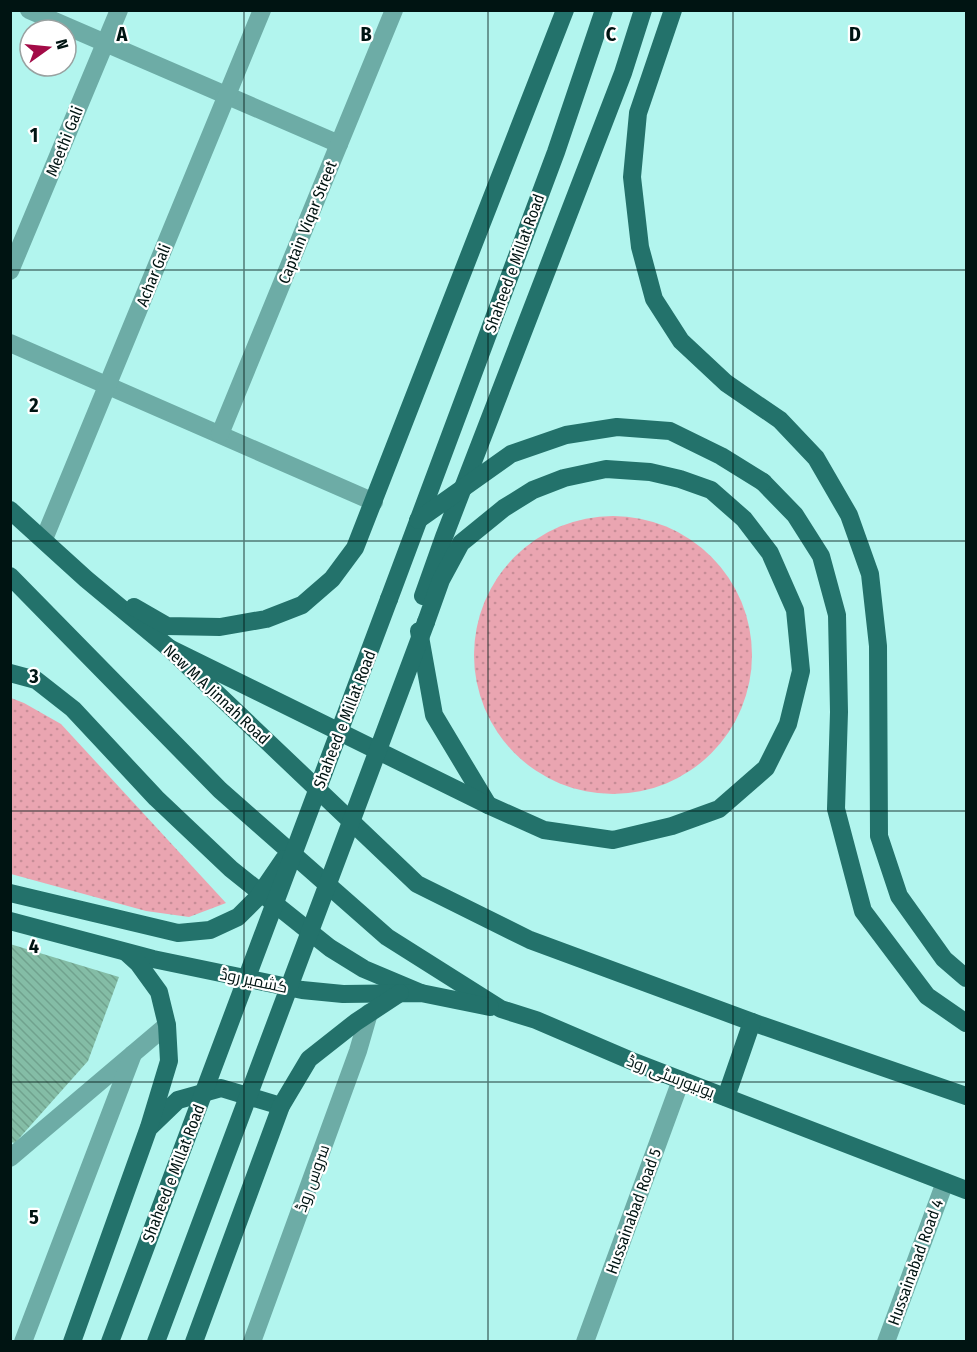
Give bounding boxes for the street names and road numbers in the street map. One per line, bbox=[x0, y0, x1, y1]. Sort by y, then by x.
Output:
street label: Meethi Gali bbox=[42, 103, 87, 179]
street label: Captain Viqar Street bbox=[274, 157, 341, 286]
street label: Shaheed e Millat Road bbox=[481, 191, 548, 335]
street label: Achar Gali bbox=[132, 241, 175, 309]
street label: New M A Jinnah Road bbox=[160, 640, 273, 748]
street label: Shaheed e Millat Road bbox=[309, 648, 380, 791]
street label: کشمیر روڈ bbox=[218, 964, 289, 997]
street label: یونیورسٹی روڈ bbox=[624, 1051, 718, 1103]
street label: Shaheed e Millat Road bbox=[138, 1102, 209, 1245]
street label: سروس روڈ bbox=[292, 1142, 334, 1215]
street label: Hussainabad Road 5 bbox=[602, 1146, 665, 1277]
street label: Hussainabad Road 4 bbox=[884, 1196, 947, 1328]

